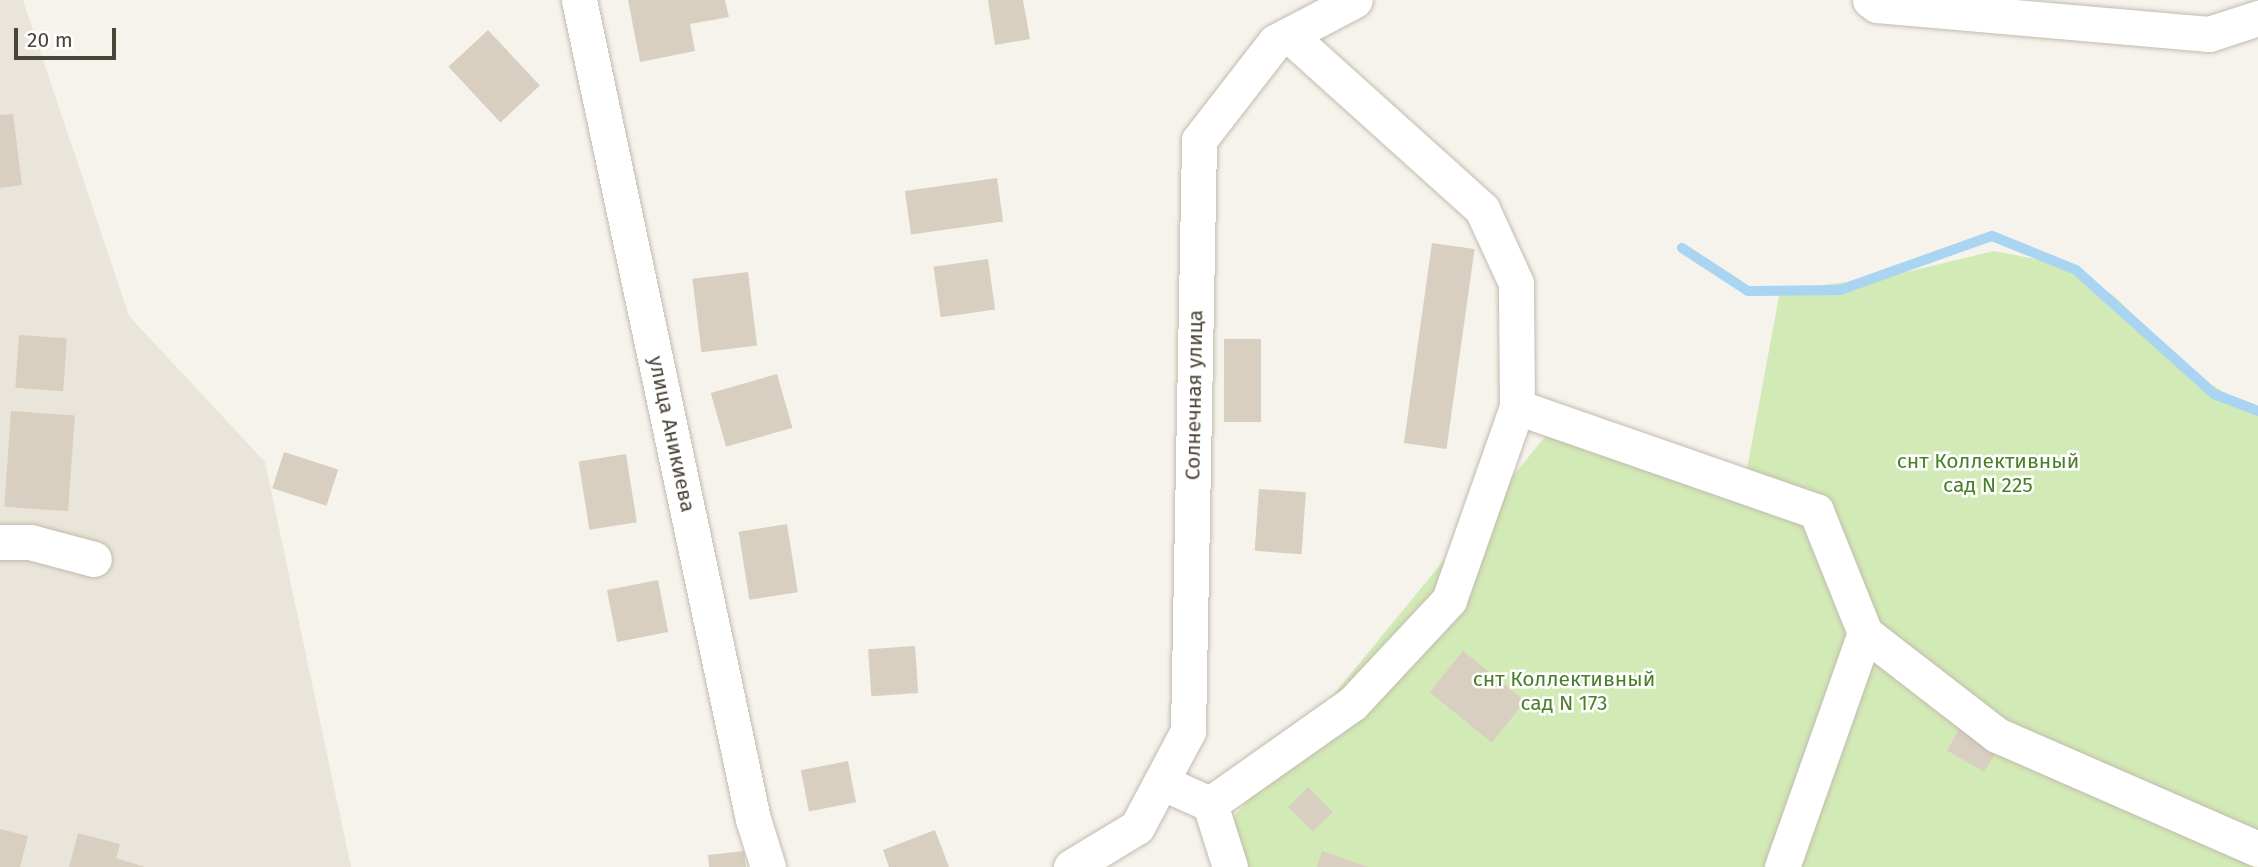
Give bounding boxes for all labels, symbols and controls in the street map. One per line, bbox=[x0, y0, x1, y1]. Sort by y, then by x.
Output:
scale bar bbox=[18, 14, 119, 58]
text: 20 m bbox=[27, 27, 73, 53]
street label: Солнечная улица bbox=[1180, 310, 1208, 480]
street label: улица Аникиева bbox=[643, 354, 701, 514]
park label: снт Коллективный сад N 225 bbox=[1897, 448, 2079, 498]
park label: снт Коллективный сад N 173 bbox=[1473, 666, 1655, 716]

